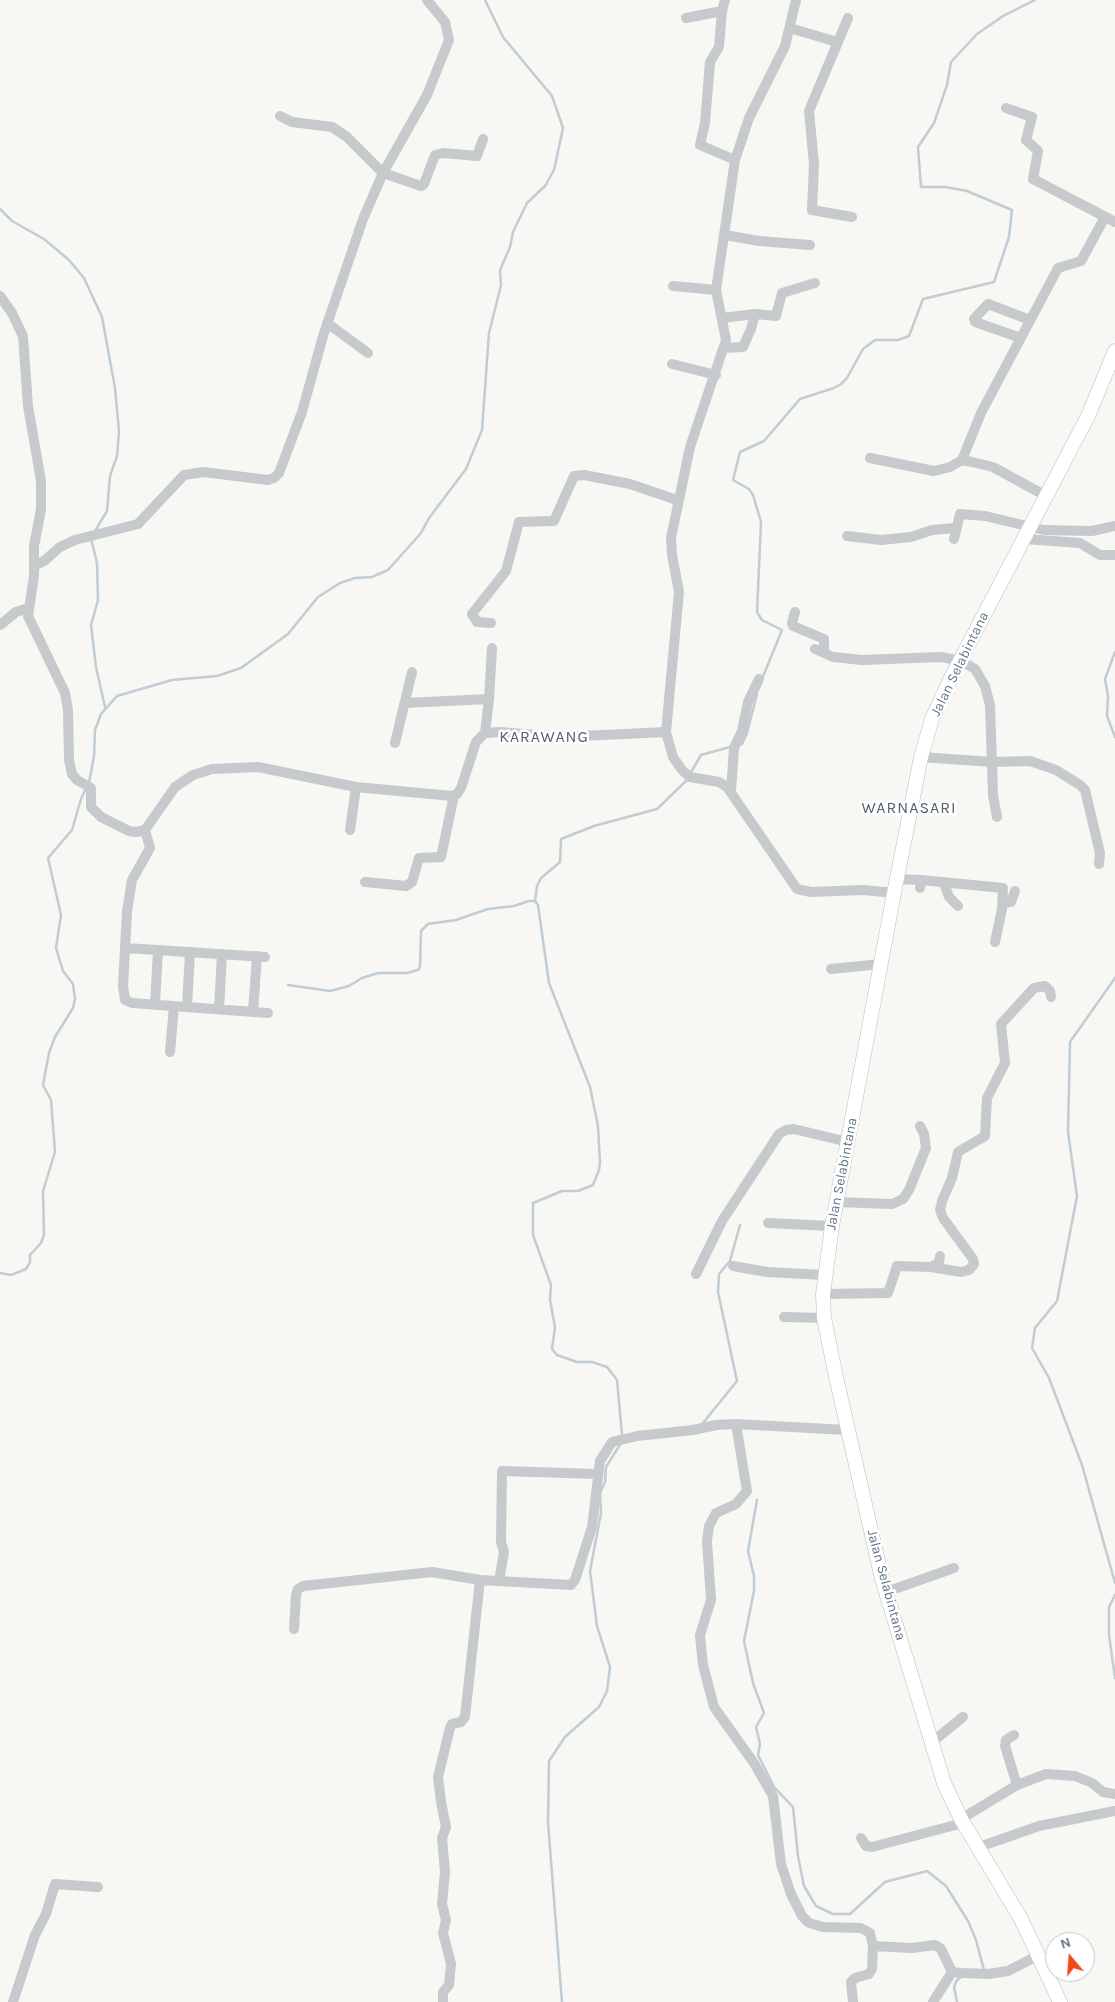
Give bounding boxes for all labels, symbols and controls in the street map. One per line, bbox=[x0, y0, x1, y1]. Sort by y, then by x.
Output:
street label: Jalan Selabintana bbox=[927, 609, 993, 719]
district label: KARAWANG bbox=[498, 727, 590, 747]
district label: WARNASARI bbox=[860, 798, 958, 818]
street label: Jalan Selabintana bbox=[823, 1116, 861, 1232]
street label: Jalan Selabintana bbox=[863, 1528, 909, 1642]
north arrow bbox=[1045, 1932, 1095, 1982]
text: N bbox=[1058, 1934, 1073, 1953]

